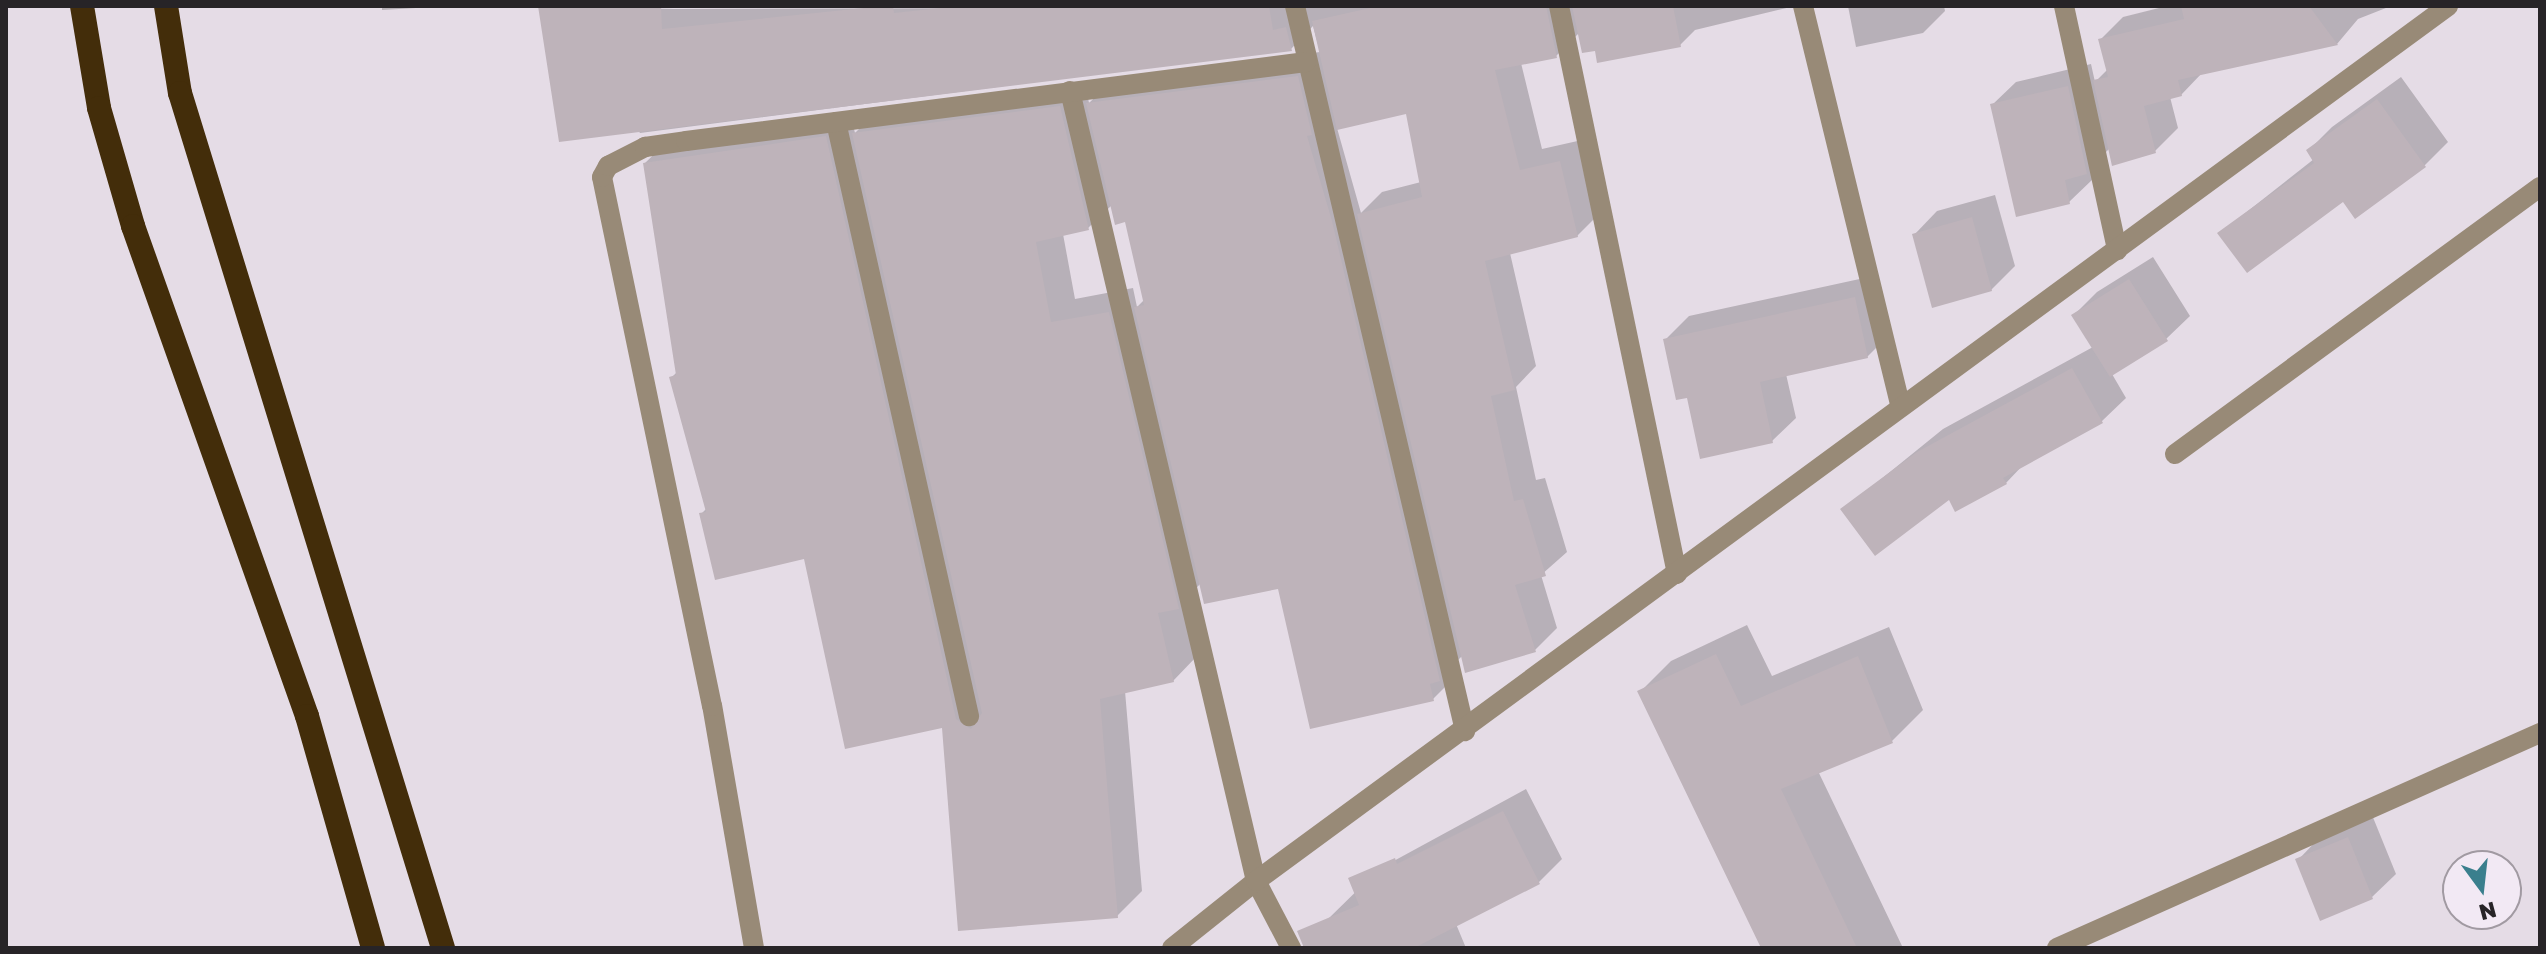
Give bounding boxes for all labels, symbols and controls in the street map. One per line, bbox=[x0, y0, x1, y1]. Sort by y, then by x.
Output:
north arrow bbox=[2442, 850, 2522, 930]
text: N bbox=[2476, 897, 2499, 927]

